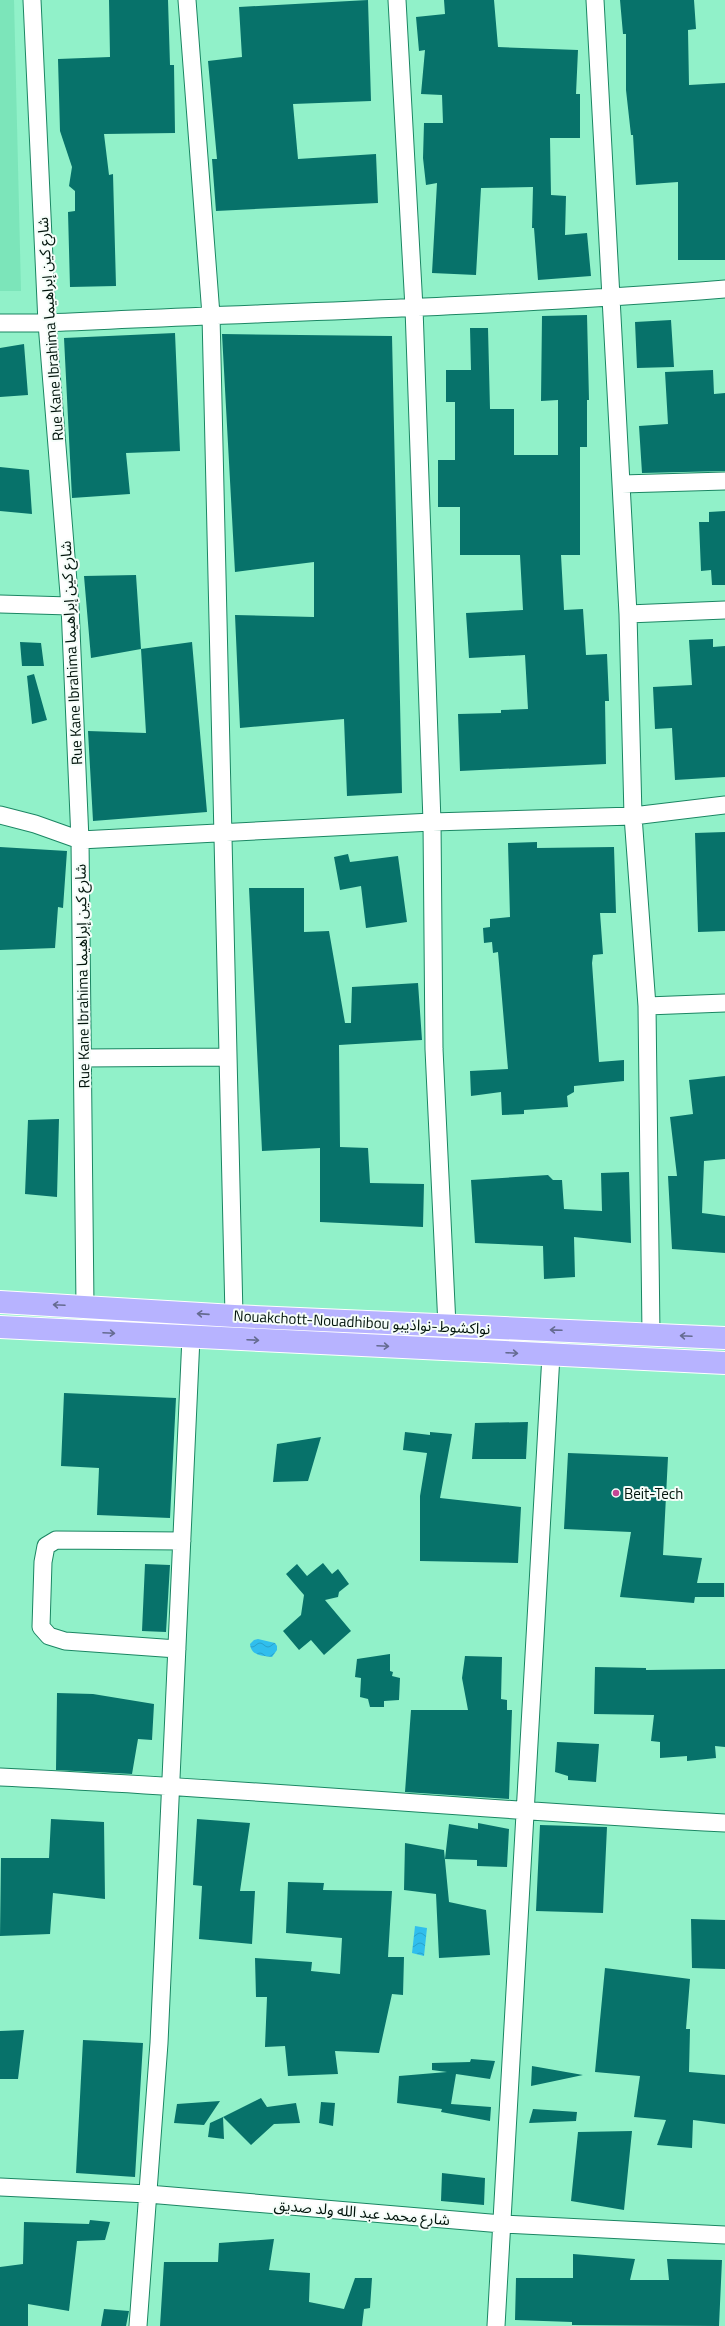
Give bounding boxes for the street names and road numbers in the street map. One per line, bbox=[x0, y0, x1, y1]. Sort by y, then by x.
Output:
street label: Rue Kane Ibrahima شارع كين إبراهيما bbox=[31, 216, 70, 442]
street label: Rue Kane Ibrahima شارع كين إبراهيما bbox=[54, 540, 89, 766]
street label: Rue Kane Ibrahima شارع كين إبراهيما bbox=[69, 863, 96, 1088]
street label: Nouakchott-Nouadhibou نواكشوط-نواذيبو bbox=[233, 1304, 491, 1340]
street label: شارع محمد عبد الله ولد صديق bbox=[273, 2193, 451, 2232]

